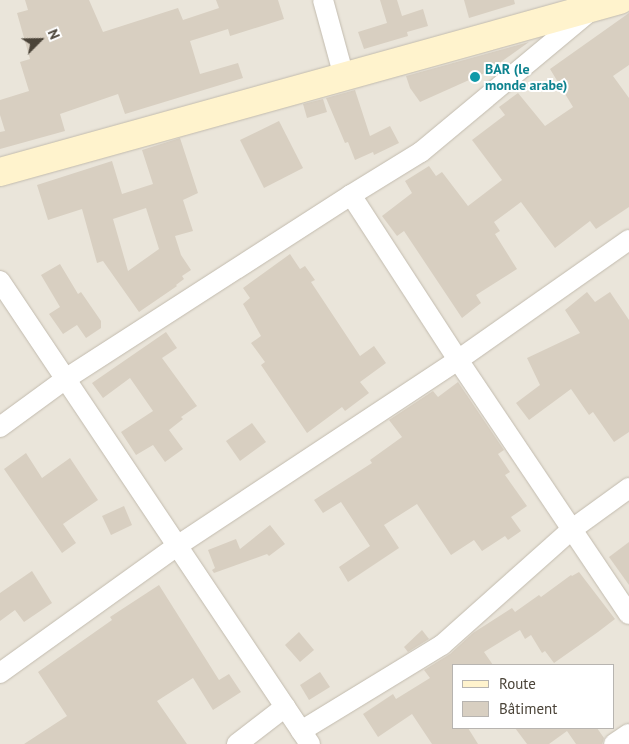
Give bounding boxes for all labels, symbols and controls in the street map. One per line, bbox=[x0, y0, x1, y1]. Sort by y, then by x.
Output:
north arrow bbox=[15, 15, 65, 65]
text: N bbox=[44, 26, 64, 42]
place label: BAR (le monde arabe) bbox=[485, 61, 567, 94]
marker: BAR (le monde arabe) bbox=[469, 71, 481, 83]
legend bbox=[452, 664, 614, 729]
text: Route bbox=[499, 674, 536, 693]
text: Bâtiment bbox=[499, 699, 557, 718]

